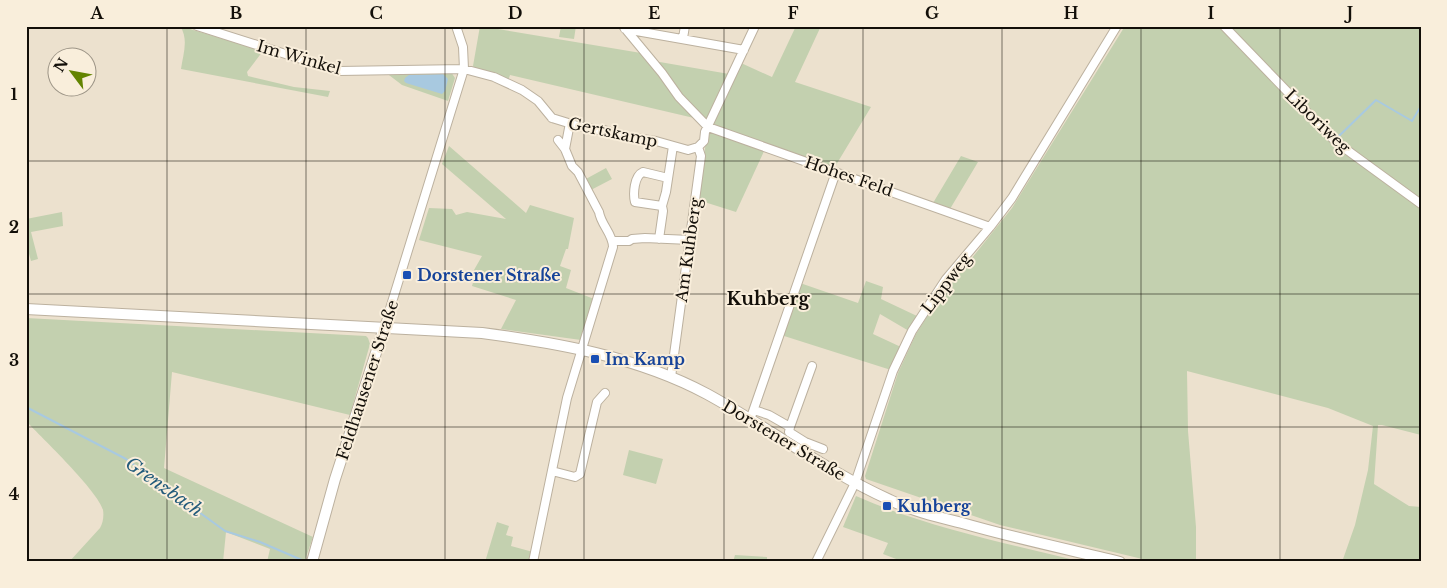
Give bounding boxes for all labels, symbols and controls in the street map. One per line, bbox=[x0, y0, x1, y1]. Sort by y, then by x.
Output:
text: A bbox=[90, 3, 105, 23]
text: B bbox=[230, 3, 243, 23]
text: C bbox=[369, 3, 383, 23]
text: D bbox=[508, 3, 522, 23]
text: E bbox=[648, 3, 660, 23]
text: F bbox=[787, 3, 799, 23]
text: G bbox=[925, 3, 939, 23]
text: H bbox=[1063, 3, 1079, 23]
text: I bbox=[1208, 3, 1215, 23]
text: J bbox=[1344, 3, 1353, 23]
street label: Im Winkel bbox=[255, 35, 343, 79]
north arrow bbox=[48, 48, 98, 98]
text: N bbox=[50, 55, 72, 75]
text: 1 bbox=[11, 84, 18, 104]
street label: Liboriweg bbox=[1281, 85, 1355, 157]
street label: Gertskamp bbox=[567, 113, 660, 151]
street label: Hohes Feld bbox=[802, 152, 896, 201]
street label: Am Kuhberg bbox=[671, 196, 705, 304]
text: 2 bbox=[9, 217, 19, 237]
street label: Lippweg bbox=[917, 248, 975, 317]
place label: Dorstener Straße bbox=[417, 265, 561, 285]
marker: Dorstener Straße bbox=[401, 269, 413, 281]
district label: Kuhberg bbox=[727, 288, 810, 310]
street label: Feldhausener Straße bbox=[332, 297, 402, 463]
place label: Im Kamp bbox=[605, 349, 685, 369]
text: 3 bbox=[9, 350, 19, 370]
marker: Im Kamp bbox=[589, 353, 601, 365]
street label: Dorstener Straße bbox=[719, 395, 849, 485]
water label: Grenzbach bbox=[121, 452, 207, 522]
text: 4 bbox=[9, 484, 19, 504]
place label: Kuhberg bbox=[897, 496, 972, 516]
marker: Kuhberg bbox=[881, 500, 893, 512]

